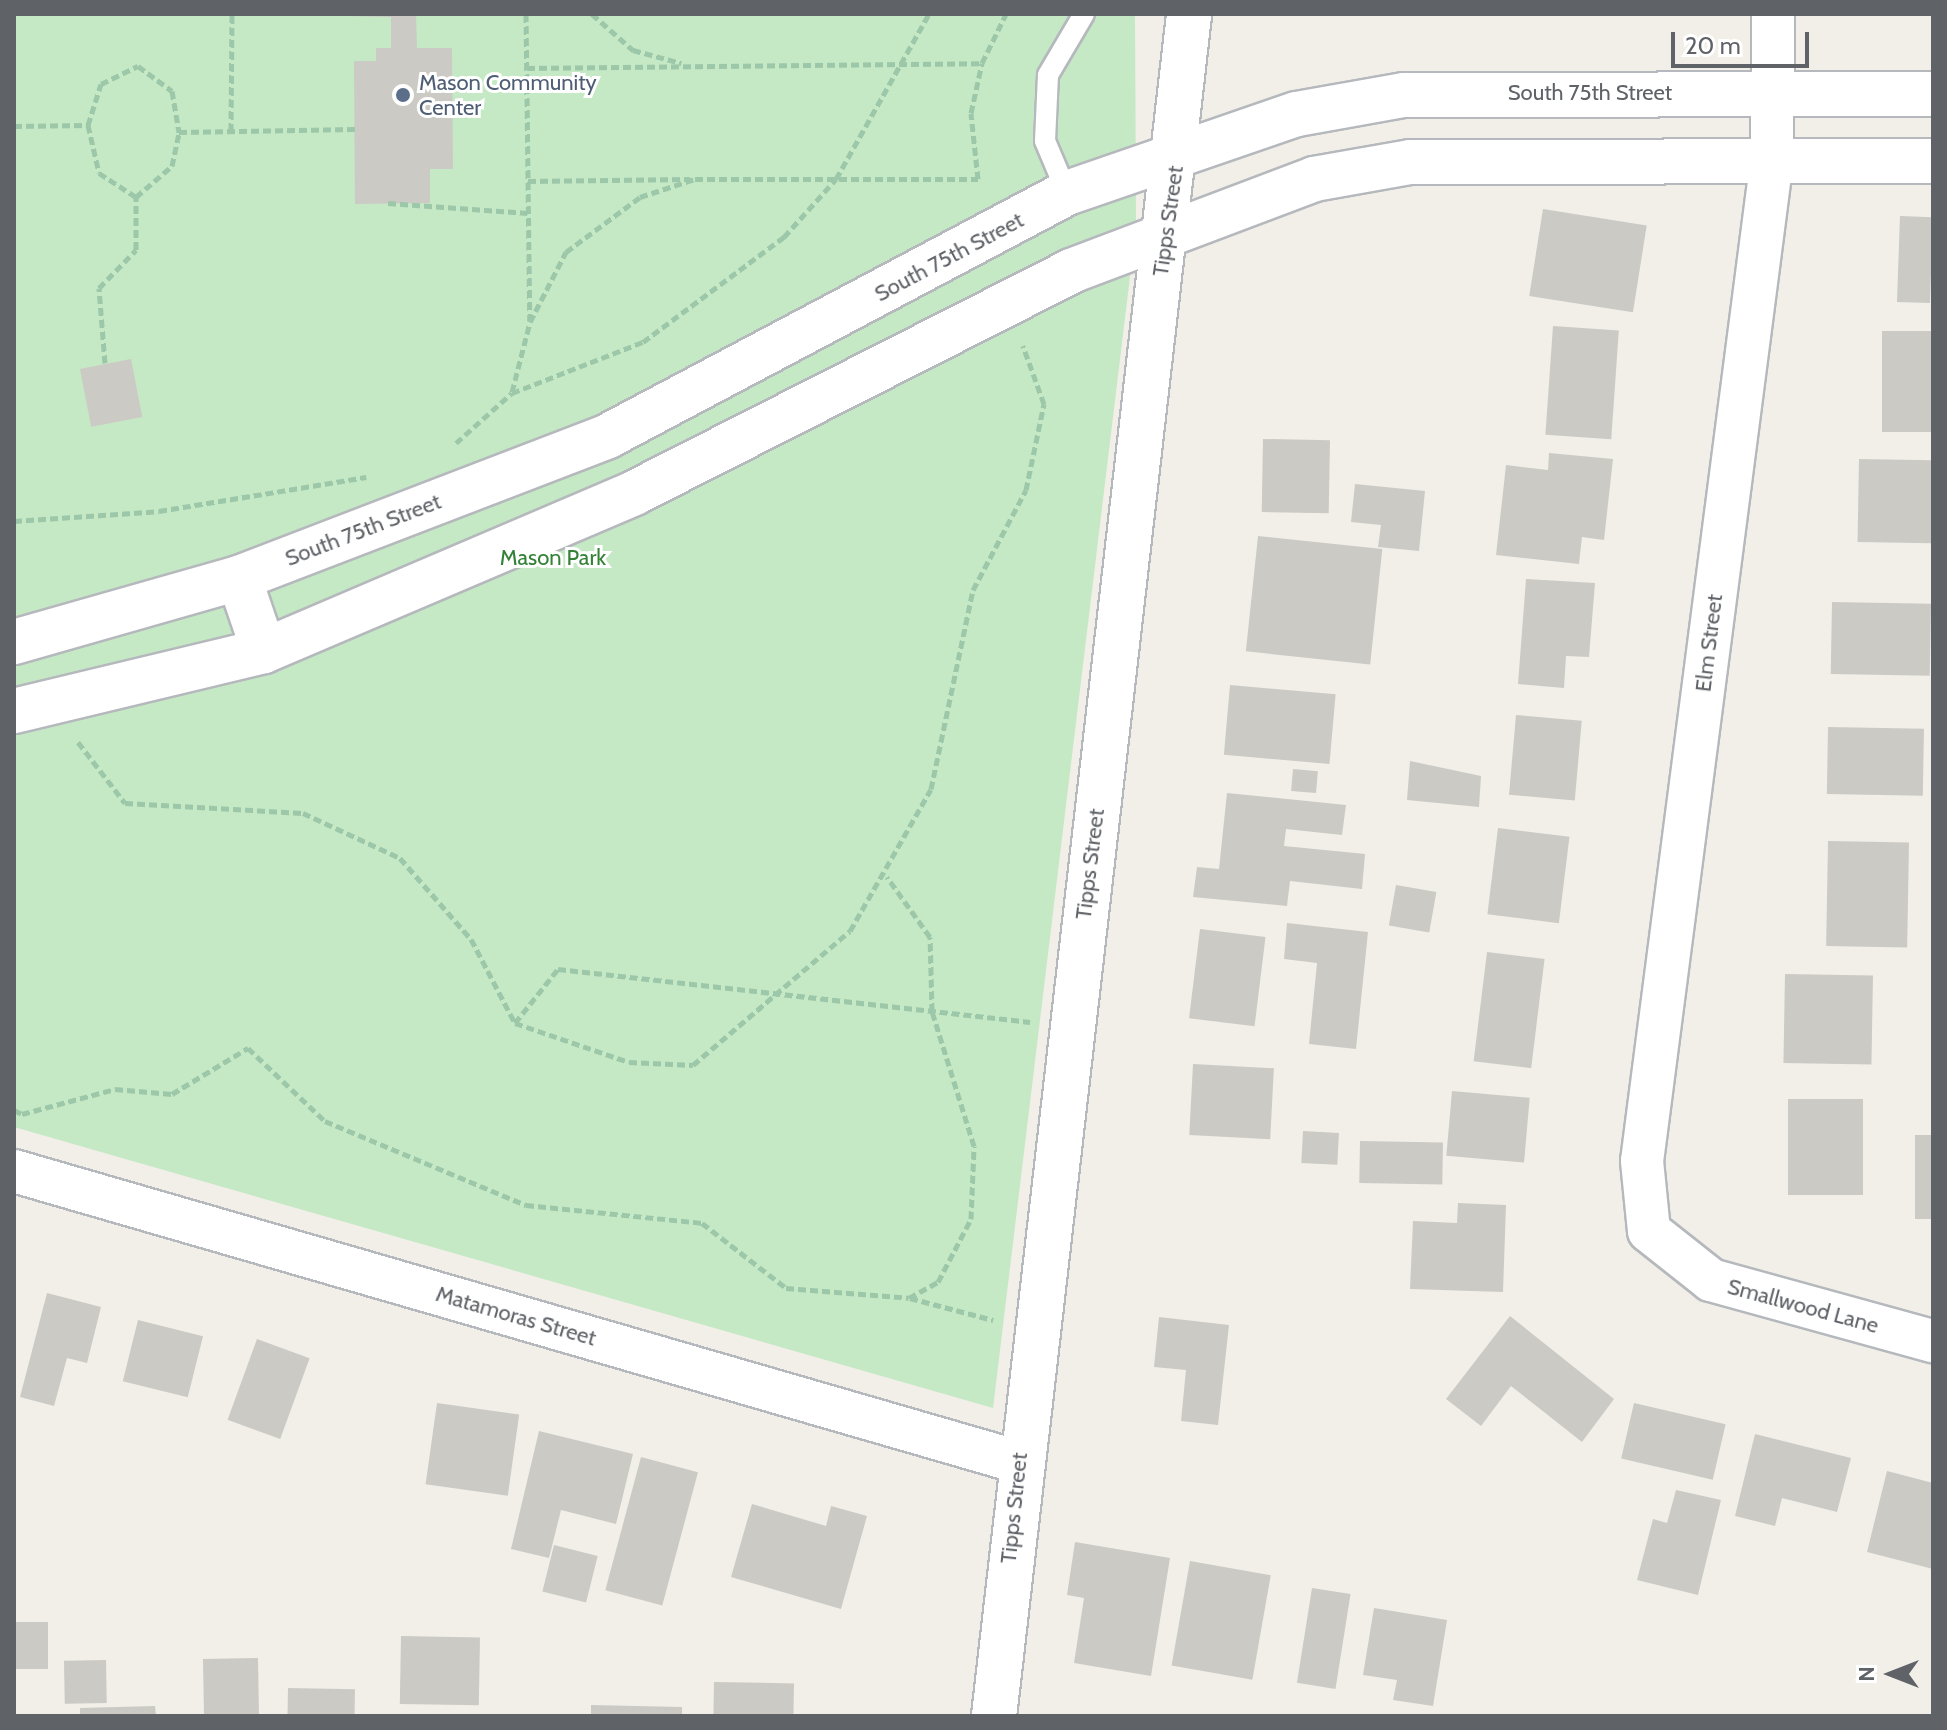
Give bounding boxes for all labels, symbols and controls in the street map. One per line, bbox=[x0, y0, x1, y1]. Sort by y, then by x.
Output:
scale bar bbox=[1675, 16, 1813, 66]
text: 20 m bbox=[1685, 31, 1741, 60]
place label: Mason Community Center bbox=[419, 69, 597, 120]
street label: South 75th Street bbox=[1508, 80, 1672, 106]
marker: Mason Community Center bbox=[394, 86, 412, 104]
street label: Tipps Street bbox=[1147, 164, 1189, 278]
street label: South 75th Street bbox=[870, 207, 1028, 307]
street label: South 75th Street bbox=[281, 488, 445, 572]
park label: Mason Park bbox=[500, 545, 606, 571]
street label: Elm Street bbox=[1690, 593, 1728, 693]
street label: Tipps Street bbox=[1070, 807, 1110, 921]
street label: Smallwood Lane bbox=[1725, 1273, 1881, 1339]
street label: Matamoras Street bbox=[433, 1281, 599, 1351]
street label: Tipps Street bbox=[995, 1451, 1033, 1565]
north arrow bbox=[1851, 1634, 1931, 1714]
text: N bbox=[1853, 1666, 1880, 1682]

